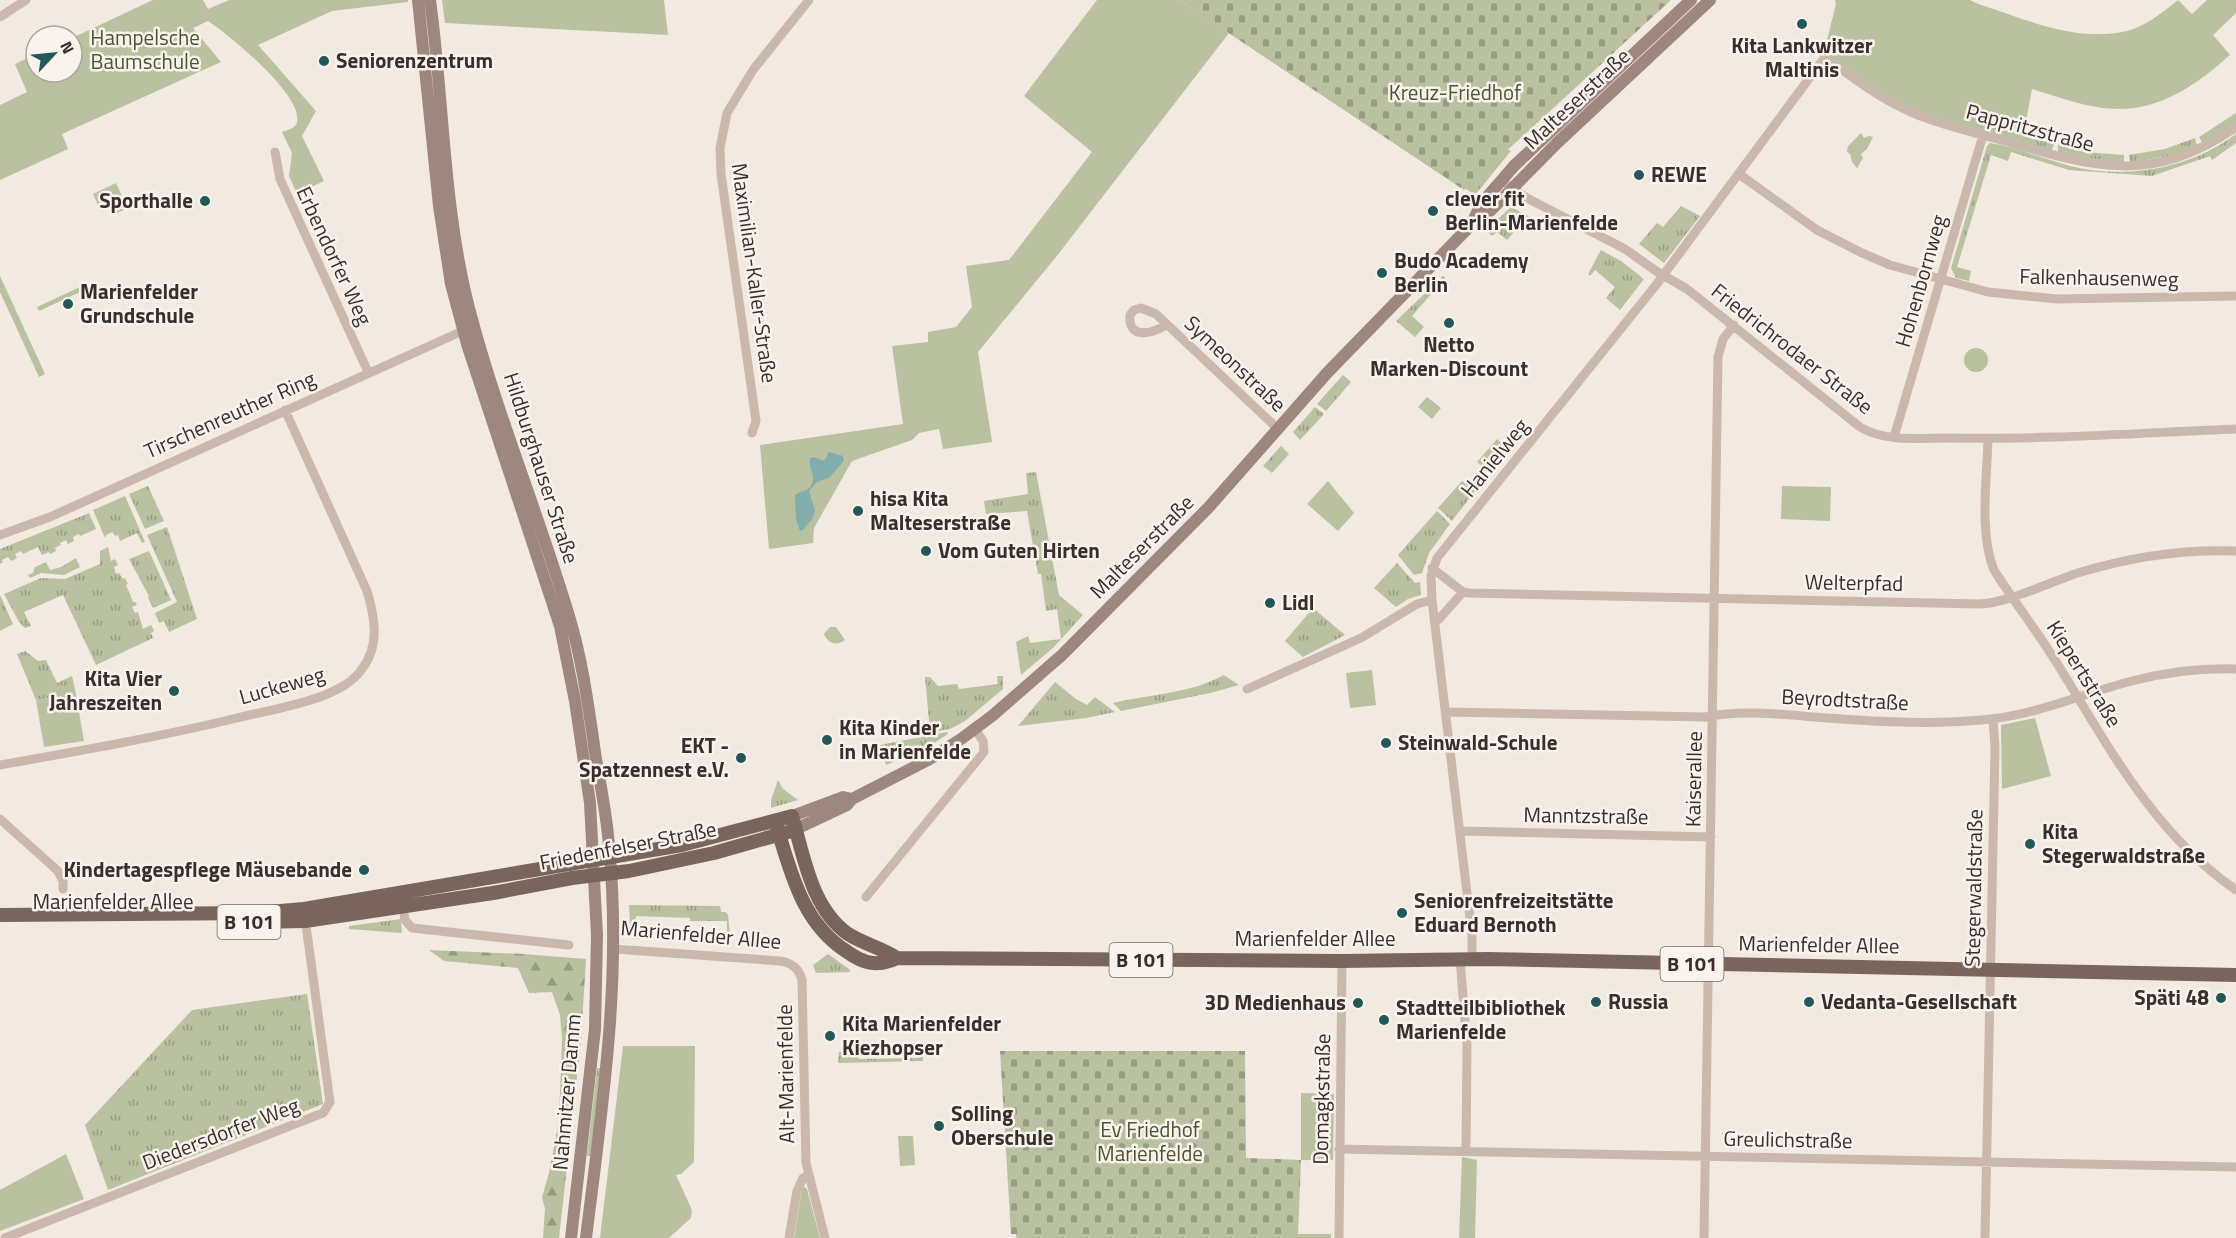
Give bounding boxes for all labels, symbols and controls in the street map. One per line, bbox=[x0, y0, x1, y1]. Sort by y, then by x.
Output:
marker: Kita Lankwitzer Maltinis bbox=[1795, 17, 1809, 31]
park label: Hampelsche Baumschule bbox=[90, 21, 200, 77]
north arrow bbox=[24, 24, 84, 84]
place label: Kita Lankwitzer Maltinis bbox=[1731, 29, 1873, 85]
text: N bbox=[54, 37, 81, 58]
street label: Malteserstraße bbox=[1516, 40, 1637, 156]
place label: Seniorenzentrum bbox=[336, 44, 493, 76]
marker: Seniorenzentrum bbox=[317, 54, 331, 68]
park label: Kreuz-Friedhof bbox=[1389, 76, 1521, 108]
street label: Pappritzstraße bbox=[1963, 95, 2098, 159]
place label: REWE bbox=[1651, 158, 1707, 190]
street label: Maximilian-Kaller-Straße bbox=[724, 161, 786, 385]
marker: REWE bbox=[1632, 168, 1646, 182]
street label: Erbendorfer Weg bbox=[289, 181, 381, 331]
place label: clever fit Berlin-Marienfelde bbox=[1445, 182, 1618, 238]
place label: Sporthalle bbox=[99, 184, 193, 216]
marker: Sporthalle bbox=[198, 194, 212, 208]
marker: clever fit Berlin-Marienfelde bbox=[1426, 204, 1440, 218]
street label: Hohenbornweg bbox=[1886, 211, 1954, 351]
place label: Budo Academy Berlin bbox=[1394, 244, 1529, 300]
street label: Falkenhausenweg bbox=[2019, 260, 2179, 294]
marker: Budo Academy Berlin bbox=[1375, 266, 1389, 280]
place label: Marienfelder Grundschule bbox=[80, 275, 198, 331]
street label: Friedrichrodaer Straße bbox=[1705, 275, 1880, 422]
marker: Marienfelder Grundschule bbox=[61, 297, 75, 311]
street label: Symeonstraße bbox=[1177, 307, 1294, 419]
marker: Netto Marken-Discount bbox=[1442, 316, 1456, 330]
place label: Netto Marken-Discount bbox=[1370, 328, 1528, 384]
street label: Tirschenreuther Ring bbox=[139, 362, 321, 466]
street label: Hildburghauser Straße bbox=[496, 368, 588, 567]
street label: Hanielweg bbox=[1452, 411, 1536, 504]
place label: hisa Kita Malteserstraße bbox=[870, 482, 1011, 538]
street label: Malteserstraße bbox=[1082, 487, 1201, 606]
marker: hisa Kita Malteserstraße bbox=[851, 504, 865, 518]
place label: Vom Guten Hirten bbox=[938, 534, 1100, 566]
marker: Vom Guten Hirten bbox=[919, 544, 933, 558]
street label: Welterpfad bbox=[1804, 565, 1904, 599]
place label: Lidl bbox=[1282, 586, 1315, 618]
marker: Lidl bbox=[1263, 596, 1277, 610]
street label: Kiepertstraße bbox=[2039, 614, 2130, 733]
street label: Luckeweg bbox=[235, 657, 329, 713]
place label: Kita Vier Jahreszeiten bbox=[49, 662, 162, 718]
street label: Beyrodtstraße bbox=[1780, 680, 1910, 718]
marker: Kita Vier Jahreszeiten bbox=[167, 684, 181, 698]
place label: Kita Kinder in Marienfelde bbox=[839, 711, 971, 767]
place label: Steinwald-Schule bbox=[1398, 726, 1557, 758]
place label: EKT - Spatzennest e.V. bbox=[579, 729, 729, 785]
street label: Kaiserallee bbox=[1676, 731, 1710, 827]
marker: Kita Kinder in Marienfelde bbox=[820, 733, 834, 747]
marker: Steinwald-Schule bbox=[1379, 736, 1393, 750]
marker: EKT - Spatzennest e.V. bbox=[734, 751, 748, 765]
street label: Manntzstraße bbox=[1523, 798, 1649, 832]
street label: Stegerwaldstraße bbox=[1956, 809, 1990, 967]
street label: Friedenfelser Straße bbox=[537, 812, 719, 878]
place label: Kita Stegerwaldstraße bbox=[2042, 815, 2205, 871]
marker: Kita Stegerwaldstraße bbox=[2023, 837, 2037, 851]
place label: Kindertagespflege Mäusebande bbox=[63, 853, 352, 885]
marker: Kindertagespflege Mäusebande bbox=[357, 863, 371, 877]
place label: Seniorenfreizeitstätte Eduard Bernoth bbox=[1414, 884, 1614, 940]
street label: Marienfelder Allee bbox=[32, 885, 194, 917]
road number: B 101 bbox=[218, 905, 280, 939]
marker: Seniorenfreizeitstätte Eduard Bernoth bbox=[1395, 906, 1409, 920]
street label: Marienfelder Allee bbox=[619, 911, 783, 957]
street label: Marienfelder Allee bbox=[1234, 922, 1396, 954]
street label: Marienfelder Allee bbox=[1738, 927, 1900, 961]
road number: B 101 bbox=[1110, 943, 1172, 977]
road number: B 101 bbox=[1660, 947, 1724, 981]
place label: Späti 48 bbox=[2134, 981, 2209, 1013]
place label: Russia bbox=[1608, 985, 1669, 1017]
place label: Vedanta-Gesellschaft bbox=[1821, 985, 2017, 1017]
place label: 3D Medienhaus bbox=[1204, 986, 1346, 1018]
place label: Stadtteilbibliothek Marienfelde bbox=[1396, 991, 1566, 1047]
marker: Späti 48 bbox=[2214, 991, 2228, 1005]
marker: Russia bbox=[1589, 995, 1603, 1009]
marker: Vedanta-Gesellschaft bbox=[1802, 995, 1816, 1009]
marker: 3D Medienhaus bbox=[1351, 996, 1365, 1010]
street label: Alt-Marienfelde bbox=[768, 1004, 802, 1144]
place label: Kita Marienfelder Kiezhopser bbox=[842, 1007, 1001, 1063]
street label: Nahmitzer Damm bbox=[543, 1012, 589, 1171]
marker: Stadtteilbibliothek Marienfelde bbox=[1377, 1013, 1391, 1027]
marker: Kita Marienfelder Kiezhopser bbox=[823, 1029, 837, 1043]
street label: Domagkstraße bbox=[1304, 1033, 1338, 1165]
street label: Diedersdorfer Weg bbox=[138, 1088, 304, 1178]
place label: Solling Oberschule bbox=[951, 1097, 1054, 1153]
park label: Ev Friedhof Marienfelde bbox=[1097, 1113, 1203, 1169]
marker: Solling Oberschule bbox=[932, 1119, 946, 1133]
street label: Greulichstraße bbox=[1723, 1122, 1853, 1156]

